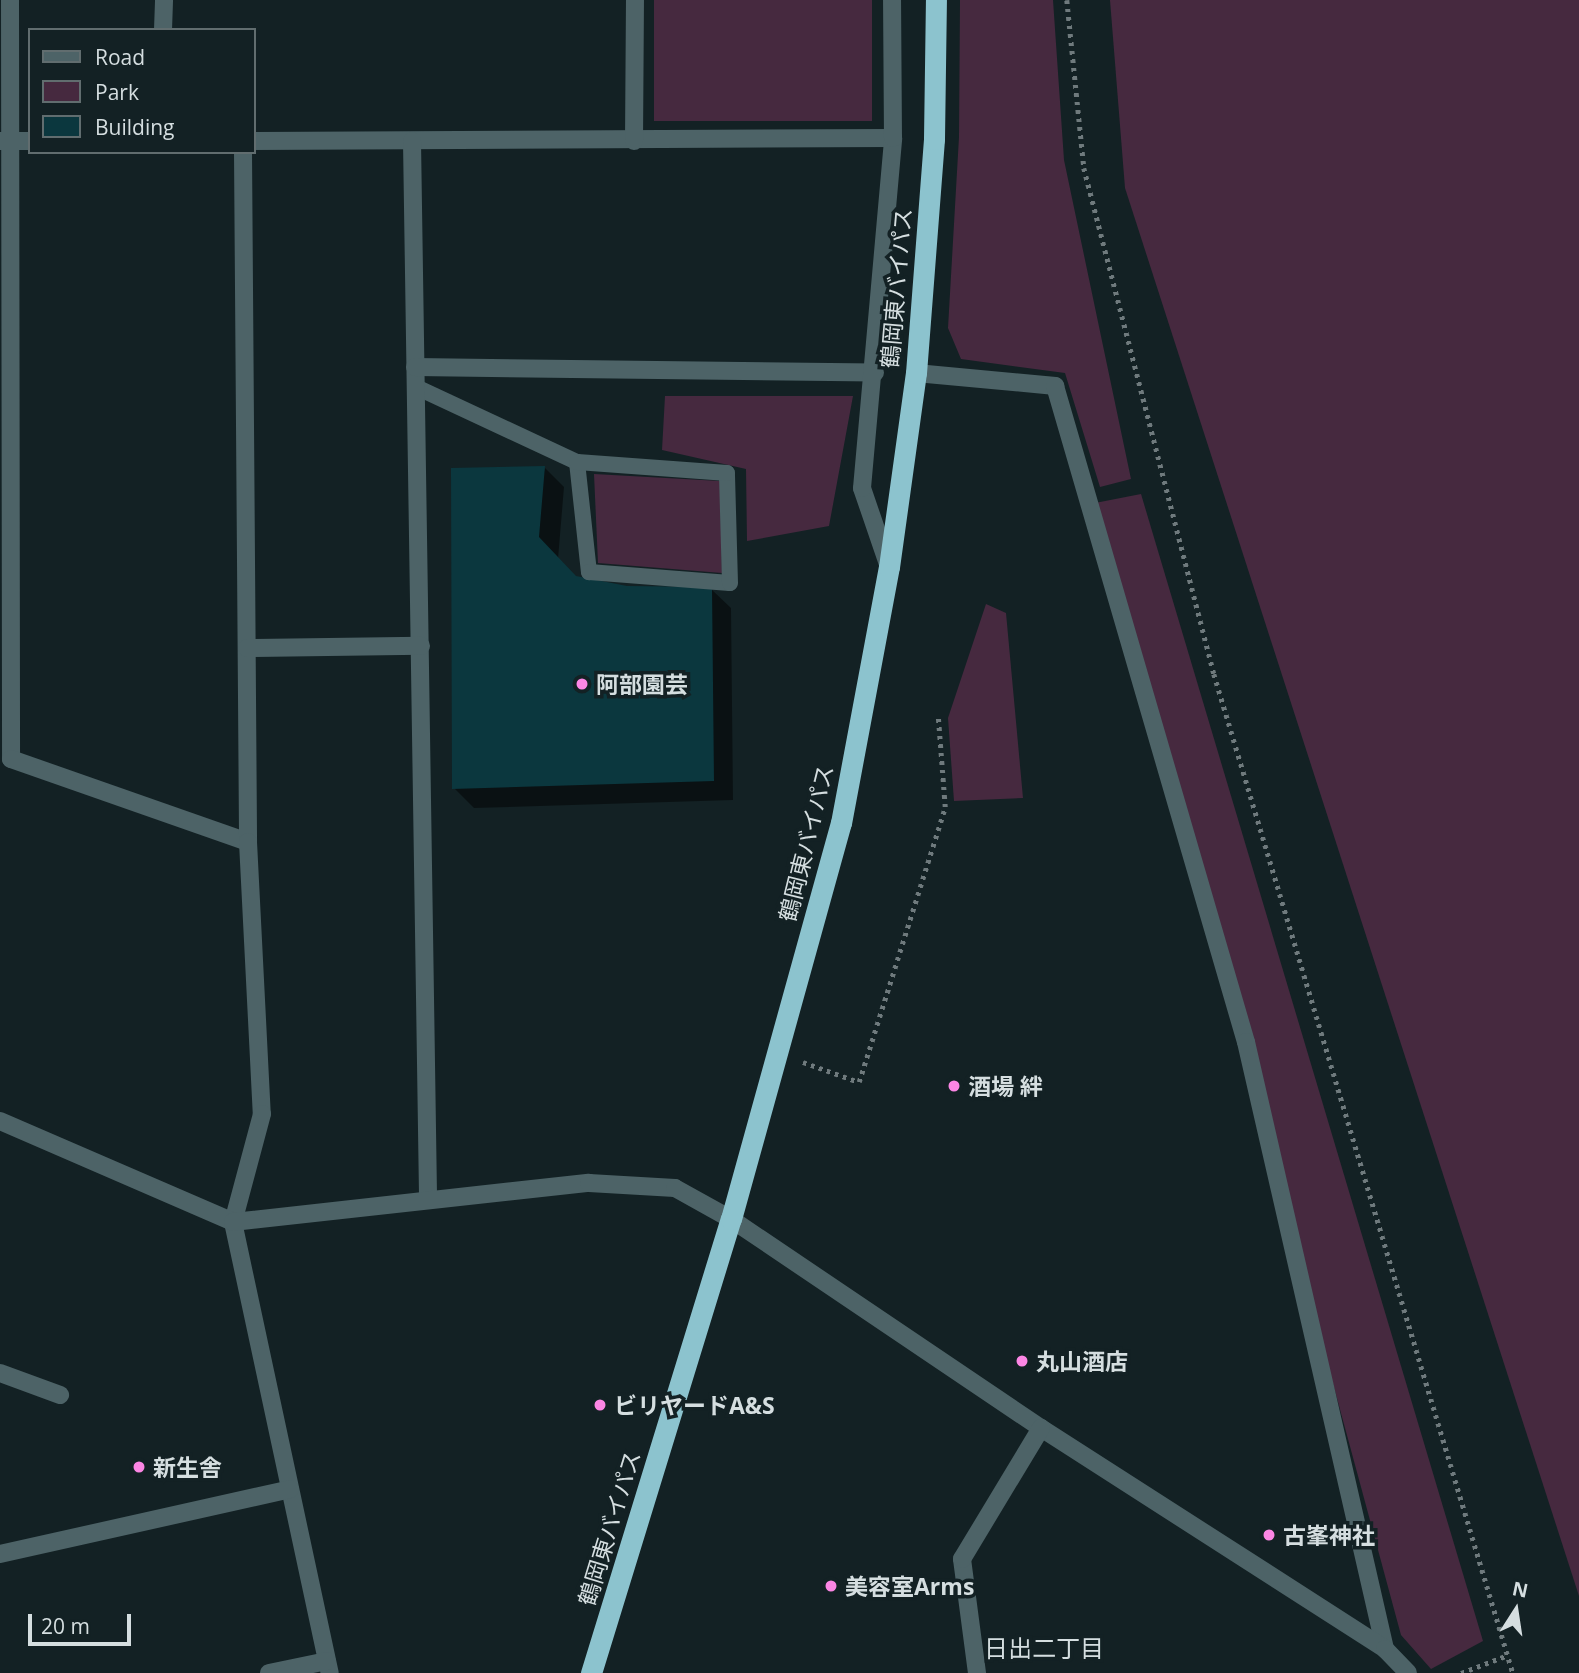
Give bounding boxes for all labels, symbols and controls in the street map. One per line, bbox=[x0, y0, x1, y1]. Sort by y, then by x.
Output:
legend bbox=[28, 28, 256, 154]
text: Road bbox=[95, 43, 145, 71]
text: Park bbox=[95, 78, 139, 106]
text: Building bbox=[95, 113, 174, 141]
street label: 鶴岡東バイパス bbox=[875, 207, 917, 369]
place label: 阿部園芸 bbox=[596, 670, 688, 698]
marker: 阿部園芸 bbox=[574, 676, 590, 692]
street label: 鶴岡東バイパス bbox=[773, 762, 839, 924]
place label: 酒場 絆 bbox=[968, 1072, 1043, 1100]
marker: 酒場 絆 bbox=[946, 1078, 962, 1094]
place label: 丸山酒店 bbox=[1036, 1347, 1128, 1375]
marker: 丸山酒店 bbox=[1014, 1353, 1030, 1369]
place label: ビリヤードA&S bbox=[614, 1391, 775, 1419]
marker: ビリヤードA&S bbox=[592, 1397, 608, 1413]
street label: 鶴岡東バイパス bbox=[572, 1447, 646, 1609]
place label: 新生舎 bbox=[153, 1453, 222, 1481]
marker: 新生舎 bbox=[131, 1459, 147, 1475]
place label: 古峯神社 bbox=[1283, 1521, 1375, 1549]
marker: 古峯神社 bbox=[1261, 1527, 1277, 1543]
place label: 美容室Arms bbox=[845, 1572, 974, 1600]
north arrow bbox=[1481, 1575, 1551, 1645]
text: N bbox=[1510, 1575, 1531, 1604]
marker: 美容室Arms bbox=[823, 1578, 839, 1594]
scale bar bbox=[32, 1600, 135, 1644]
text: 20 m bbox=[41, 1612, 90, 1640]
district label: 日出二丁目 bbox=[984, 1634, 1104, 1662]

